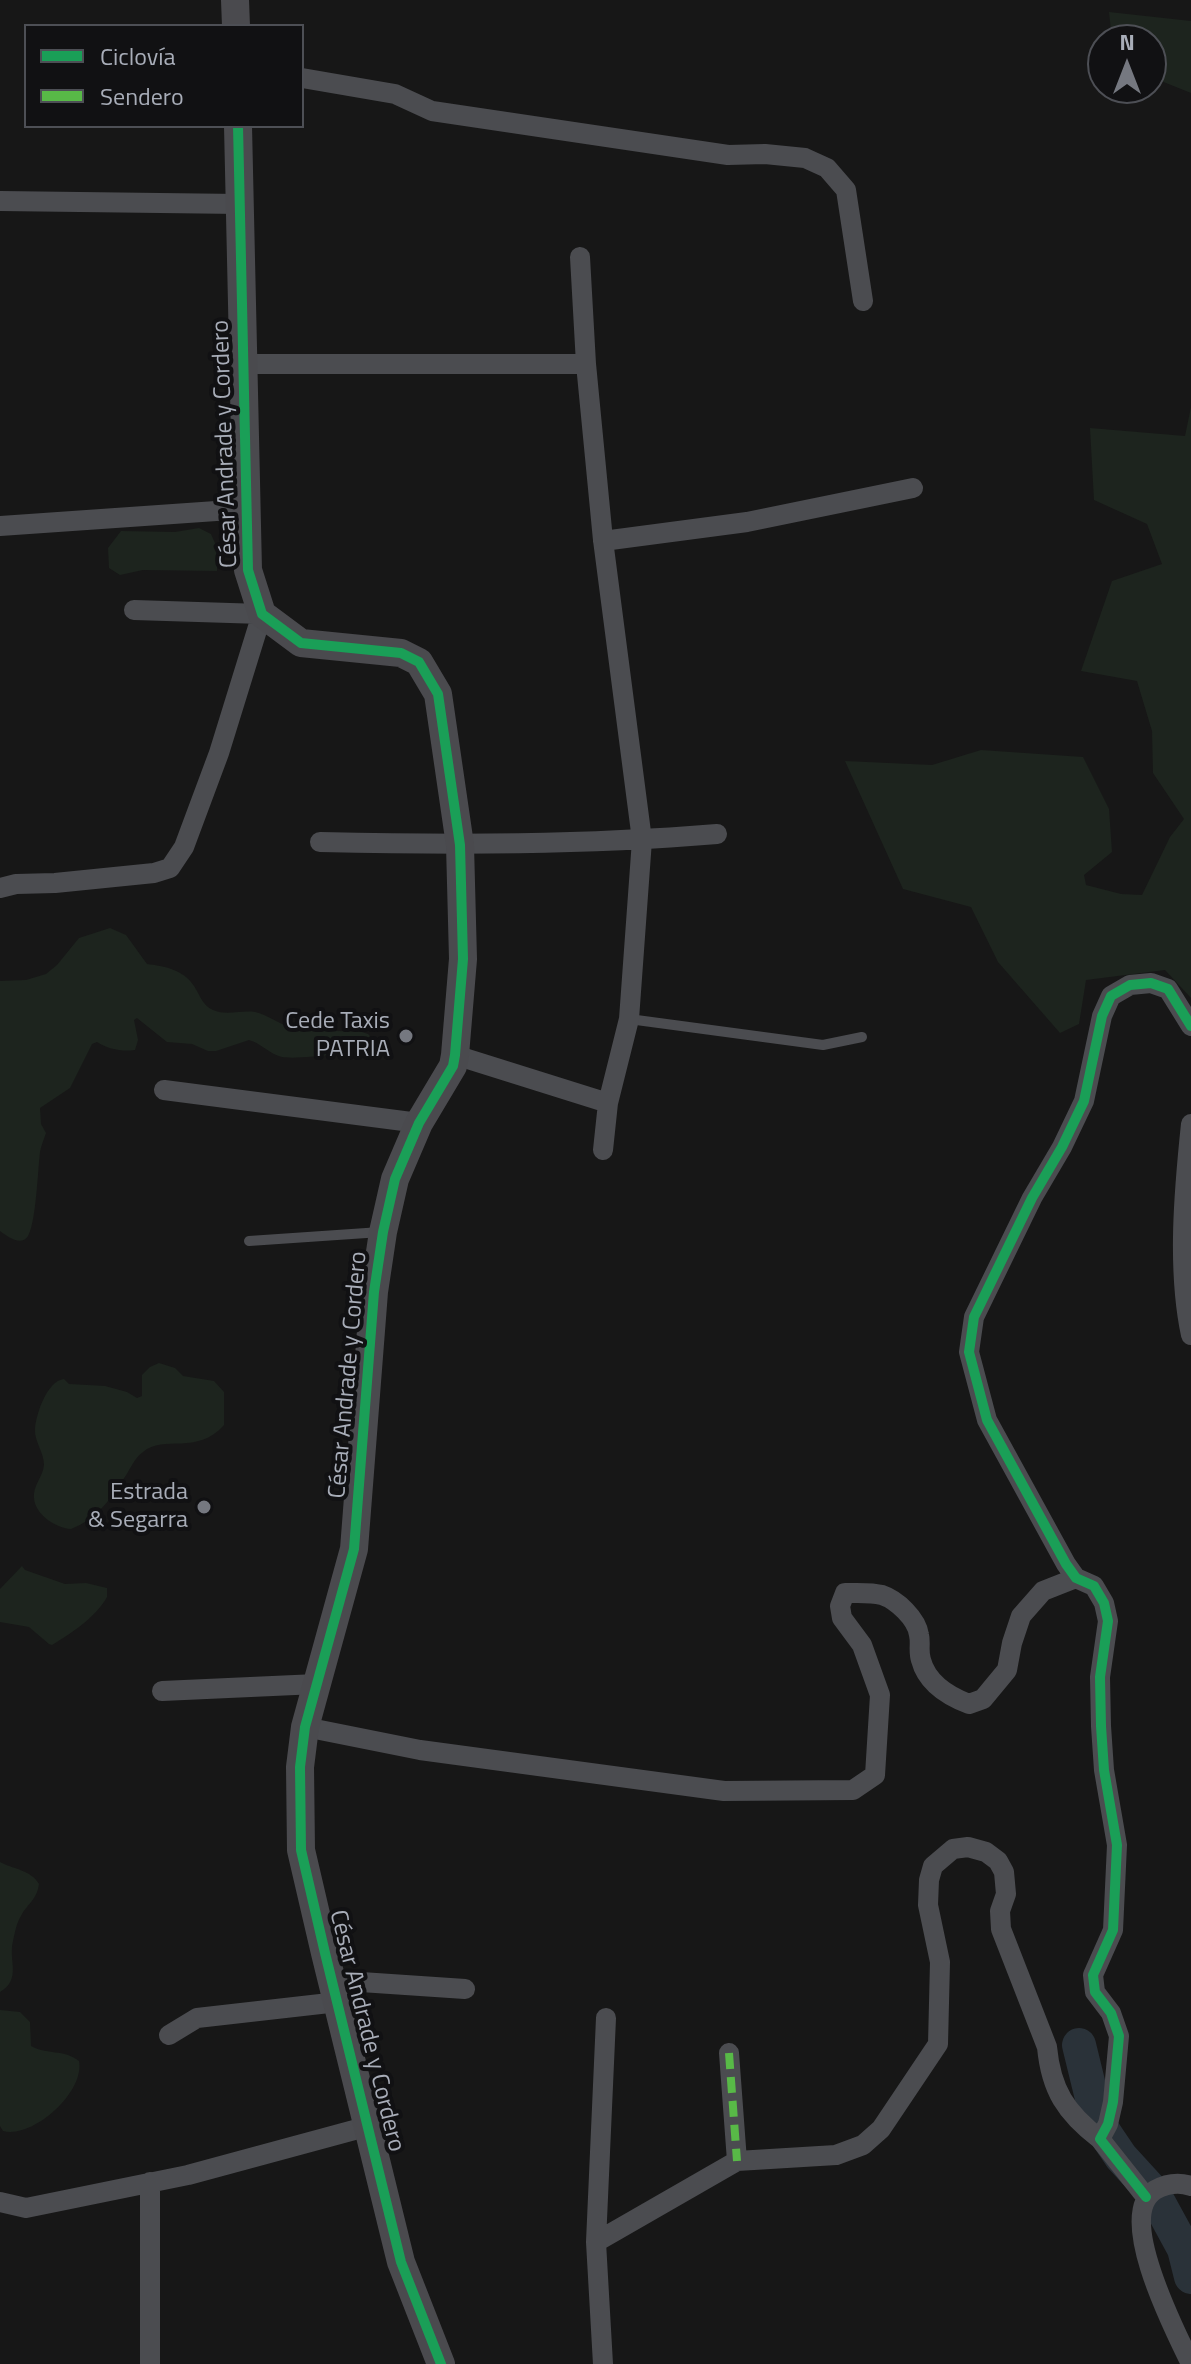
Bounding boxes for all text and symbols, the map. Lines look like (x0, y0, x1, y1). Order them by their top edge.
legend (24, 24, 304, 128)
north arrow (1087, 24, 1167, 104)
text: N (1119, 25, 1135, 59)
text: Ciclovía (100, 38, 176, 74)
text: Sendero (100, 78, 184, 114)
street label: César Andrade y Cordero (207, 320, 245, 568)
place label: Cede Taxis PATRIA (285, 1008, 390, 1064)
marker: Cede Taxis PATRIA (397, 1027, 415, 1045)
street label: César Andrade y Cordero (324, 1250, 374, 1500)
place label: Estrada & Segarra (88, 1479, 188, 1535)
marker: Estrada & Segarra (195, 1498, 213, 1516)
street label: César Andrade y Cordero (322, 1907, 410, 2155)

